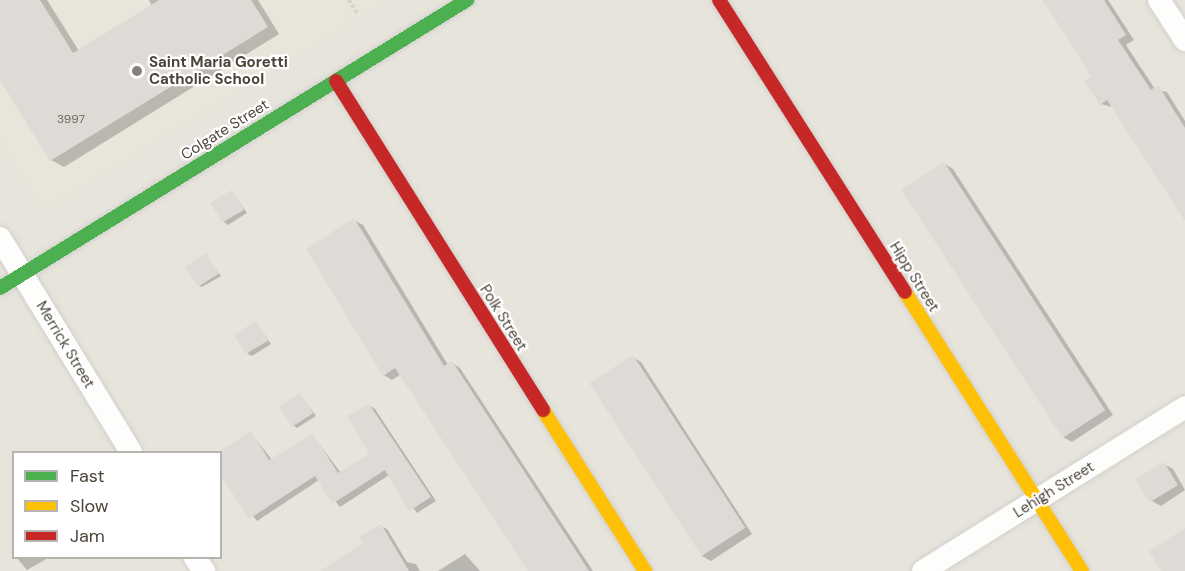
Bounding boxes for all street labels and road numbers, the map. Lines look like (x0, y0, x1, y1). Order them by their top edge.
street label: Colgate Street (178, 96, 272, 164)
street label: Hipp Street (885, 239, 943, 315)
street label: Polk Street (476, 282, 530, 354)
street label: Merrick Street (32, 298, 98, 392)
street label: Lehigh Street (1010, 458, 1098, 522)

